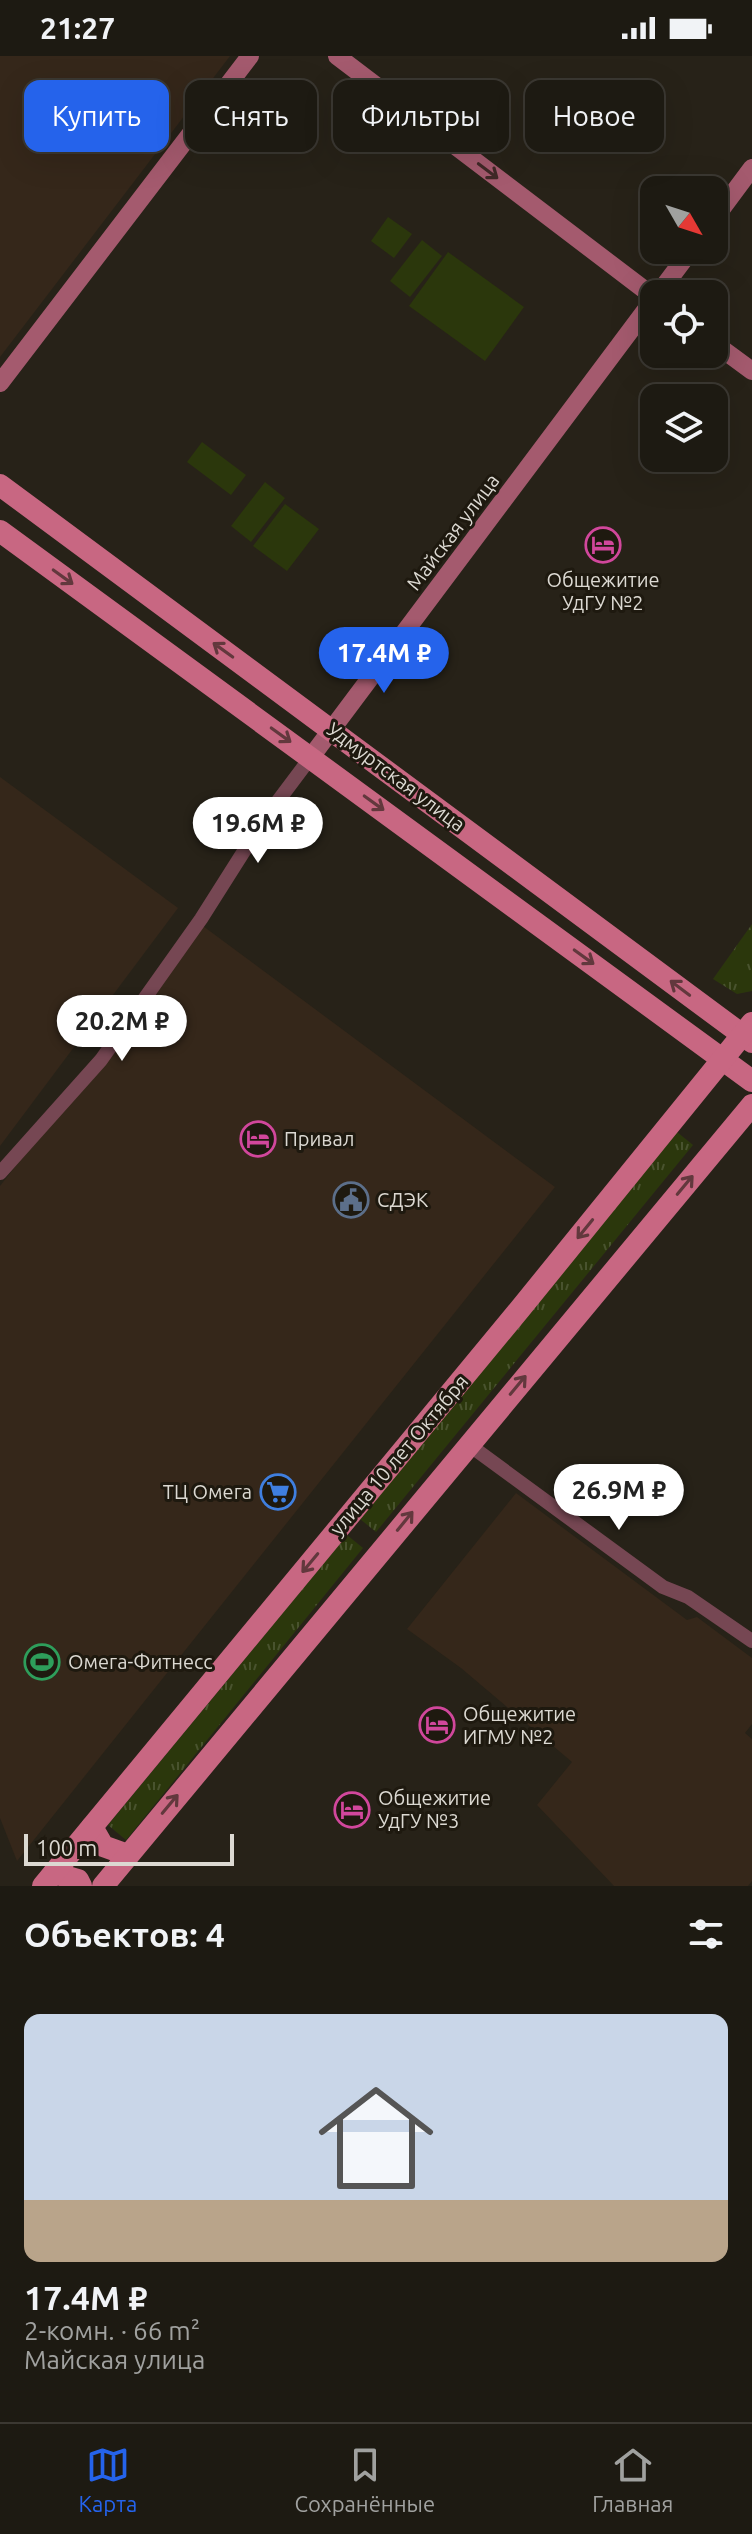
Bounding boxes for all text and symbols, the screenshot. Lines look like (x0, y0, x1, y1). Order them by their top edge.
text: 21:27 (40, 11, 115, 45)
chip: Купить (24, 80, 169, 152)
chip: Снять (185, 80, 317, 152)
chip: Фильтры (333, 80, 509, 152)
chip: Новое (525, 80, 664, 152)
one-way arrow (477, 163, 499, 180)
north arrow (640, 176, 728, 264)
map controls (640, 176, 728, 472)
button: locate (640, 280, 728, 368)
button: layers (640, 384, 728, 472)
street label: Майская улица (401, 469, 504, 594)
hotel icon: Общежитие УдГУ №2 (584, 526, 622, 564)
place label: Общежитие УдГУ №2 (546, 568, 660, 614)
one-way arrow (52, 569, 74, 585)
pin: 17.4M ₽ (310, 627, 458, 695)
text: 17.4M ₽ (337, 638, 431, 667)
one-way arrow (213, 641, 235, 658)
street label: Удмуртская улица (323, 717, 470, 836)
one-way arrow (269, 726, 291, 743)
one-way arrow (363, 794, 384, 811)
pin: 19.6M ₽ (184, 797, 332, 865)
text: 19.6M ₽ (211, 808, 305, 837)
one-way arrow (572, 949, 594, 966)
one-way arrow (670, 980, 691, 997)
pin: 20.2M ₽ (48, 995, 196, 1063)
text: 20.2M ₽ (75, 1006, 169, 1035)
hotel icon: Привал (239, 1120, 277, 1158)
place label: Привал (284, 1127, 354, 1150)
one-way arrow (676, 1176, 694, 1196)
public building icon: СДЭК (332, 1181, 370, 1219)
place label: СДЭК (377, 1188, 428, 1211)
one-way arrow (577, 1218, 594, 1239)
street label: улица 10 лет Октября (325, 1370, 472, 1540)
one-way arrow (509, 1375, 527, 1395)
pin: 26.9M ₽ (545, 1464, 693, 1532)
supermarket icon: ТЦ Омега (259, 1473, 297, 1511)
text: 26.9M ₽ (572, 1475, 666, 1504)
place label: ТЦ Омега (163, 1480, 252, 1503)
one-way arrow (396, 1511, 414, 1532)
one-way arrow (301, 1553, 319, 1573)
sports icon: Омега-Фитнесс (23, 1643, 61, 1681)
place label: Омега-Фитнесс (68, 1650, 213, 1673)
place label: Общежитие ИГМУ №2 (463, 1702, 576, 1748)
hotel icon: Общежитие ИГМУ №2 (418, 1706, 456, 1744)
place label: Общежитие УдГУ №3 (378, 1786, 491, 1832)
hotel icon: Общежитие УдГУ №3 (333, 1791, 371, 1829)
one-way arrow (161, 1795, 179, 1815)
scale bar (24, 1830, 234, 1866)
text: 100 m (36, 1835, 97, 1860)
icon: filters (684, 1912, 728, 1956)
text: Объектов: 4 (24, 1915, 225, 1953)
icon: home (304, 2066, 448, 2210)
text: 17.4M ₽ (24, 2278, 147, 2316)
text: 2-комн. · 66 m² (24, 2316, 200, 2345)
text: Майская улица (24, 2345, 205, 2374)
tab: Карта (79, 2443, 137, 2516)
tab: Сохранённые (294, 2443, 435, 2516)
tab: Главная (592, 2443, 673, 2516)

